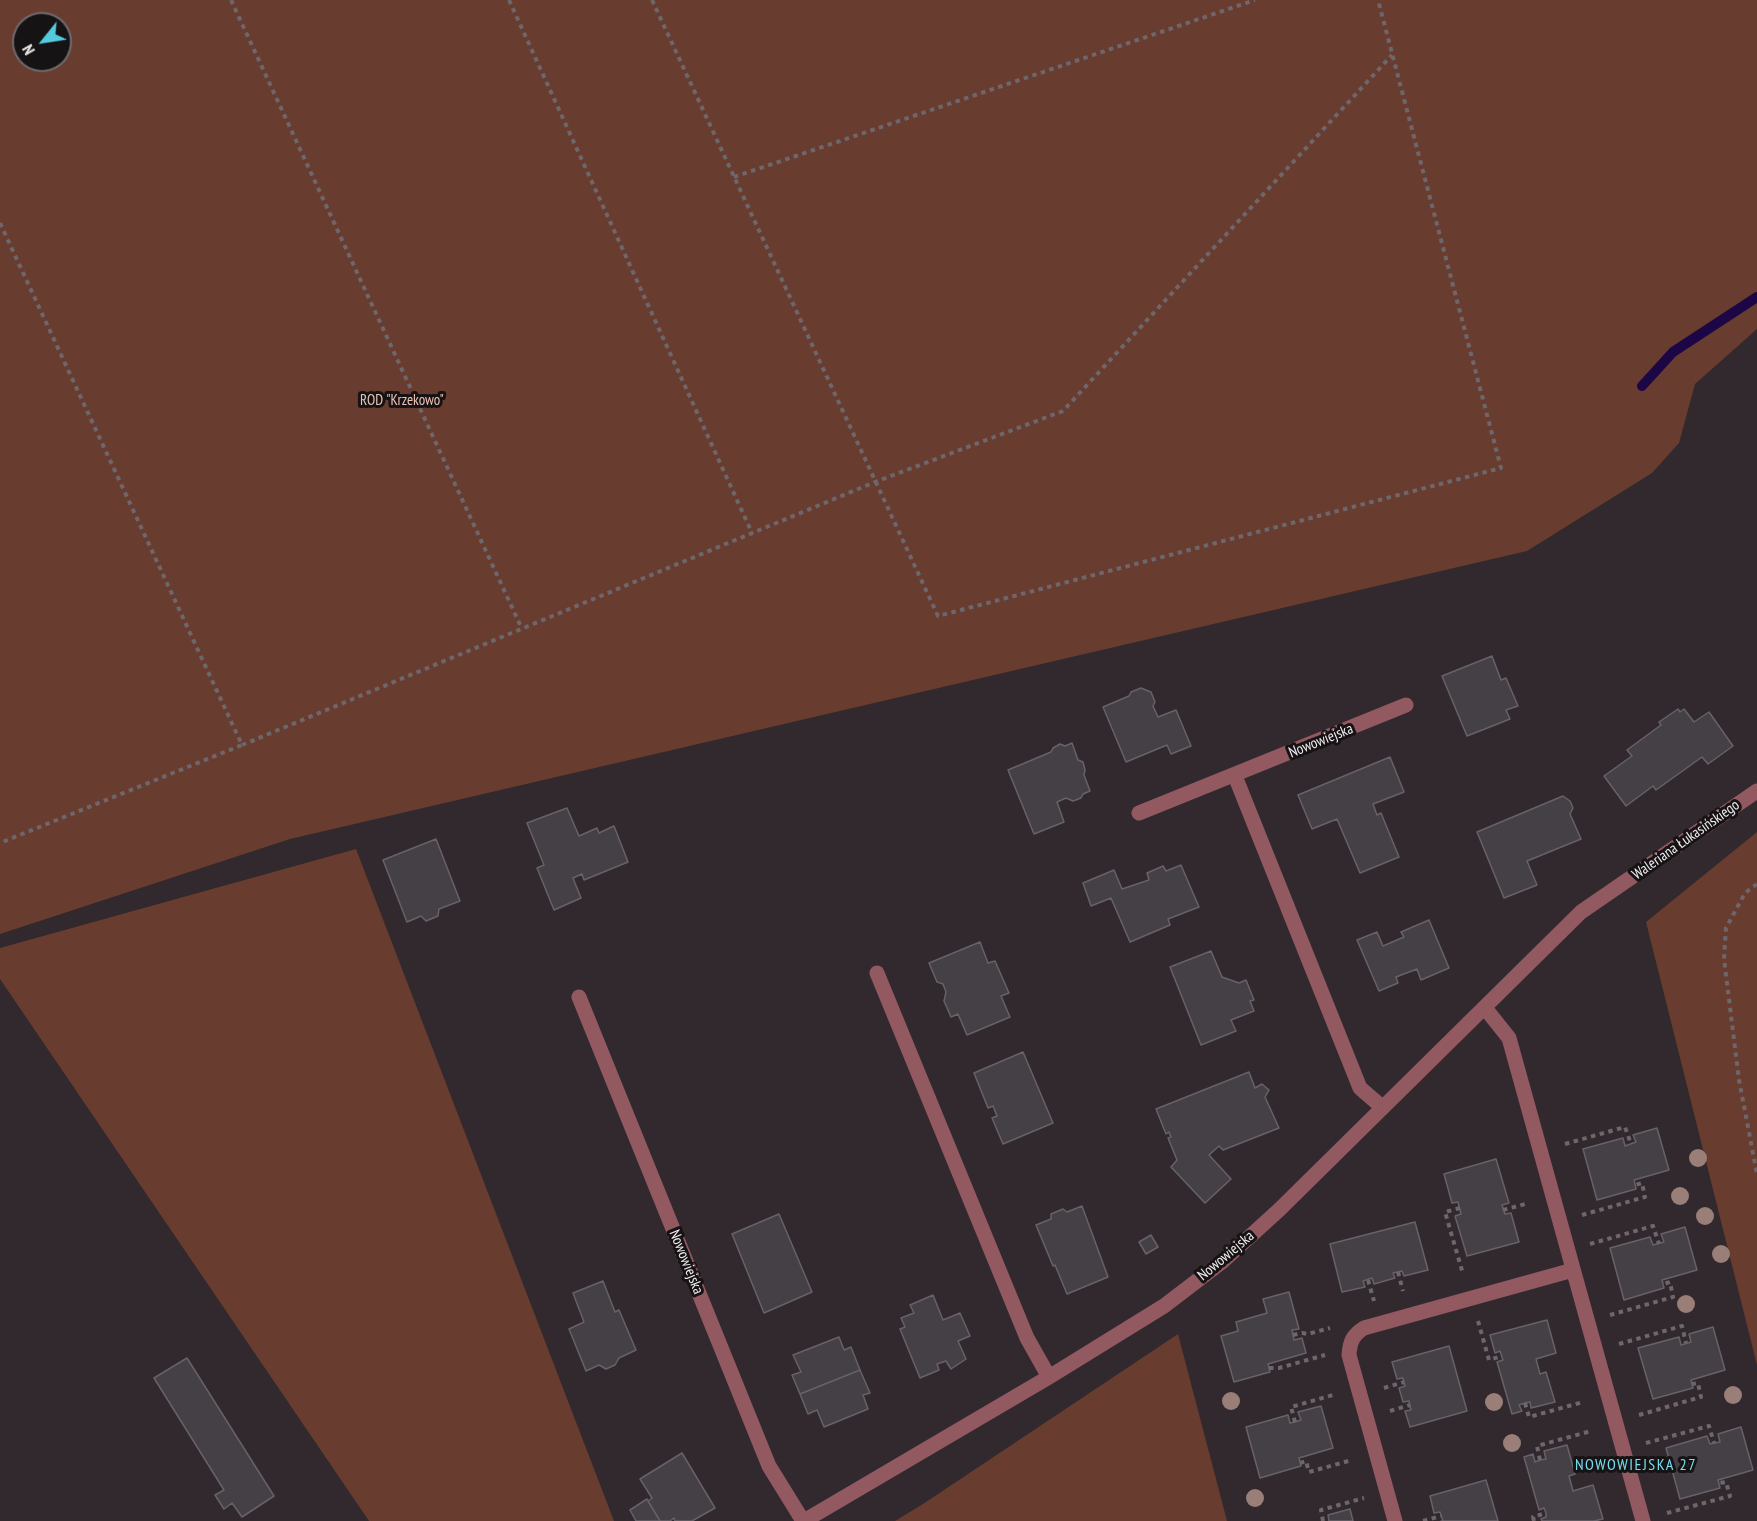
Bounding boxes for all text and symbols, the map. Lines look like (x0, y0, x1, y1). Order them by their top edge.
north arrow (12, 12, 72, 72)
text: N (17, 41, 39, 59)
park label: ROD "Krzekowo" (360, 392, 444, 410)
street label: Nowowiejska (1286, 720, 1356, 762)
street label: Waleriana Łukasińskiego (1629, 796, 1743, 884)
street label: Nowowiejska (665, 1227, 707, 1297)
street label: Nowowiejska (1194, 1227, 1258, 1285)
district label: NOWOWIEJSKA 27 (1575, 1455, 1697, 1475)

